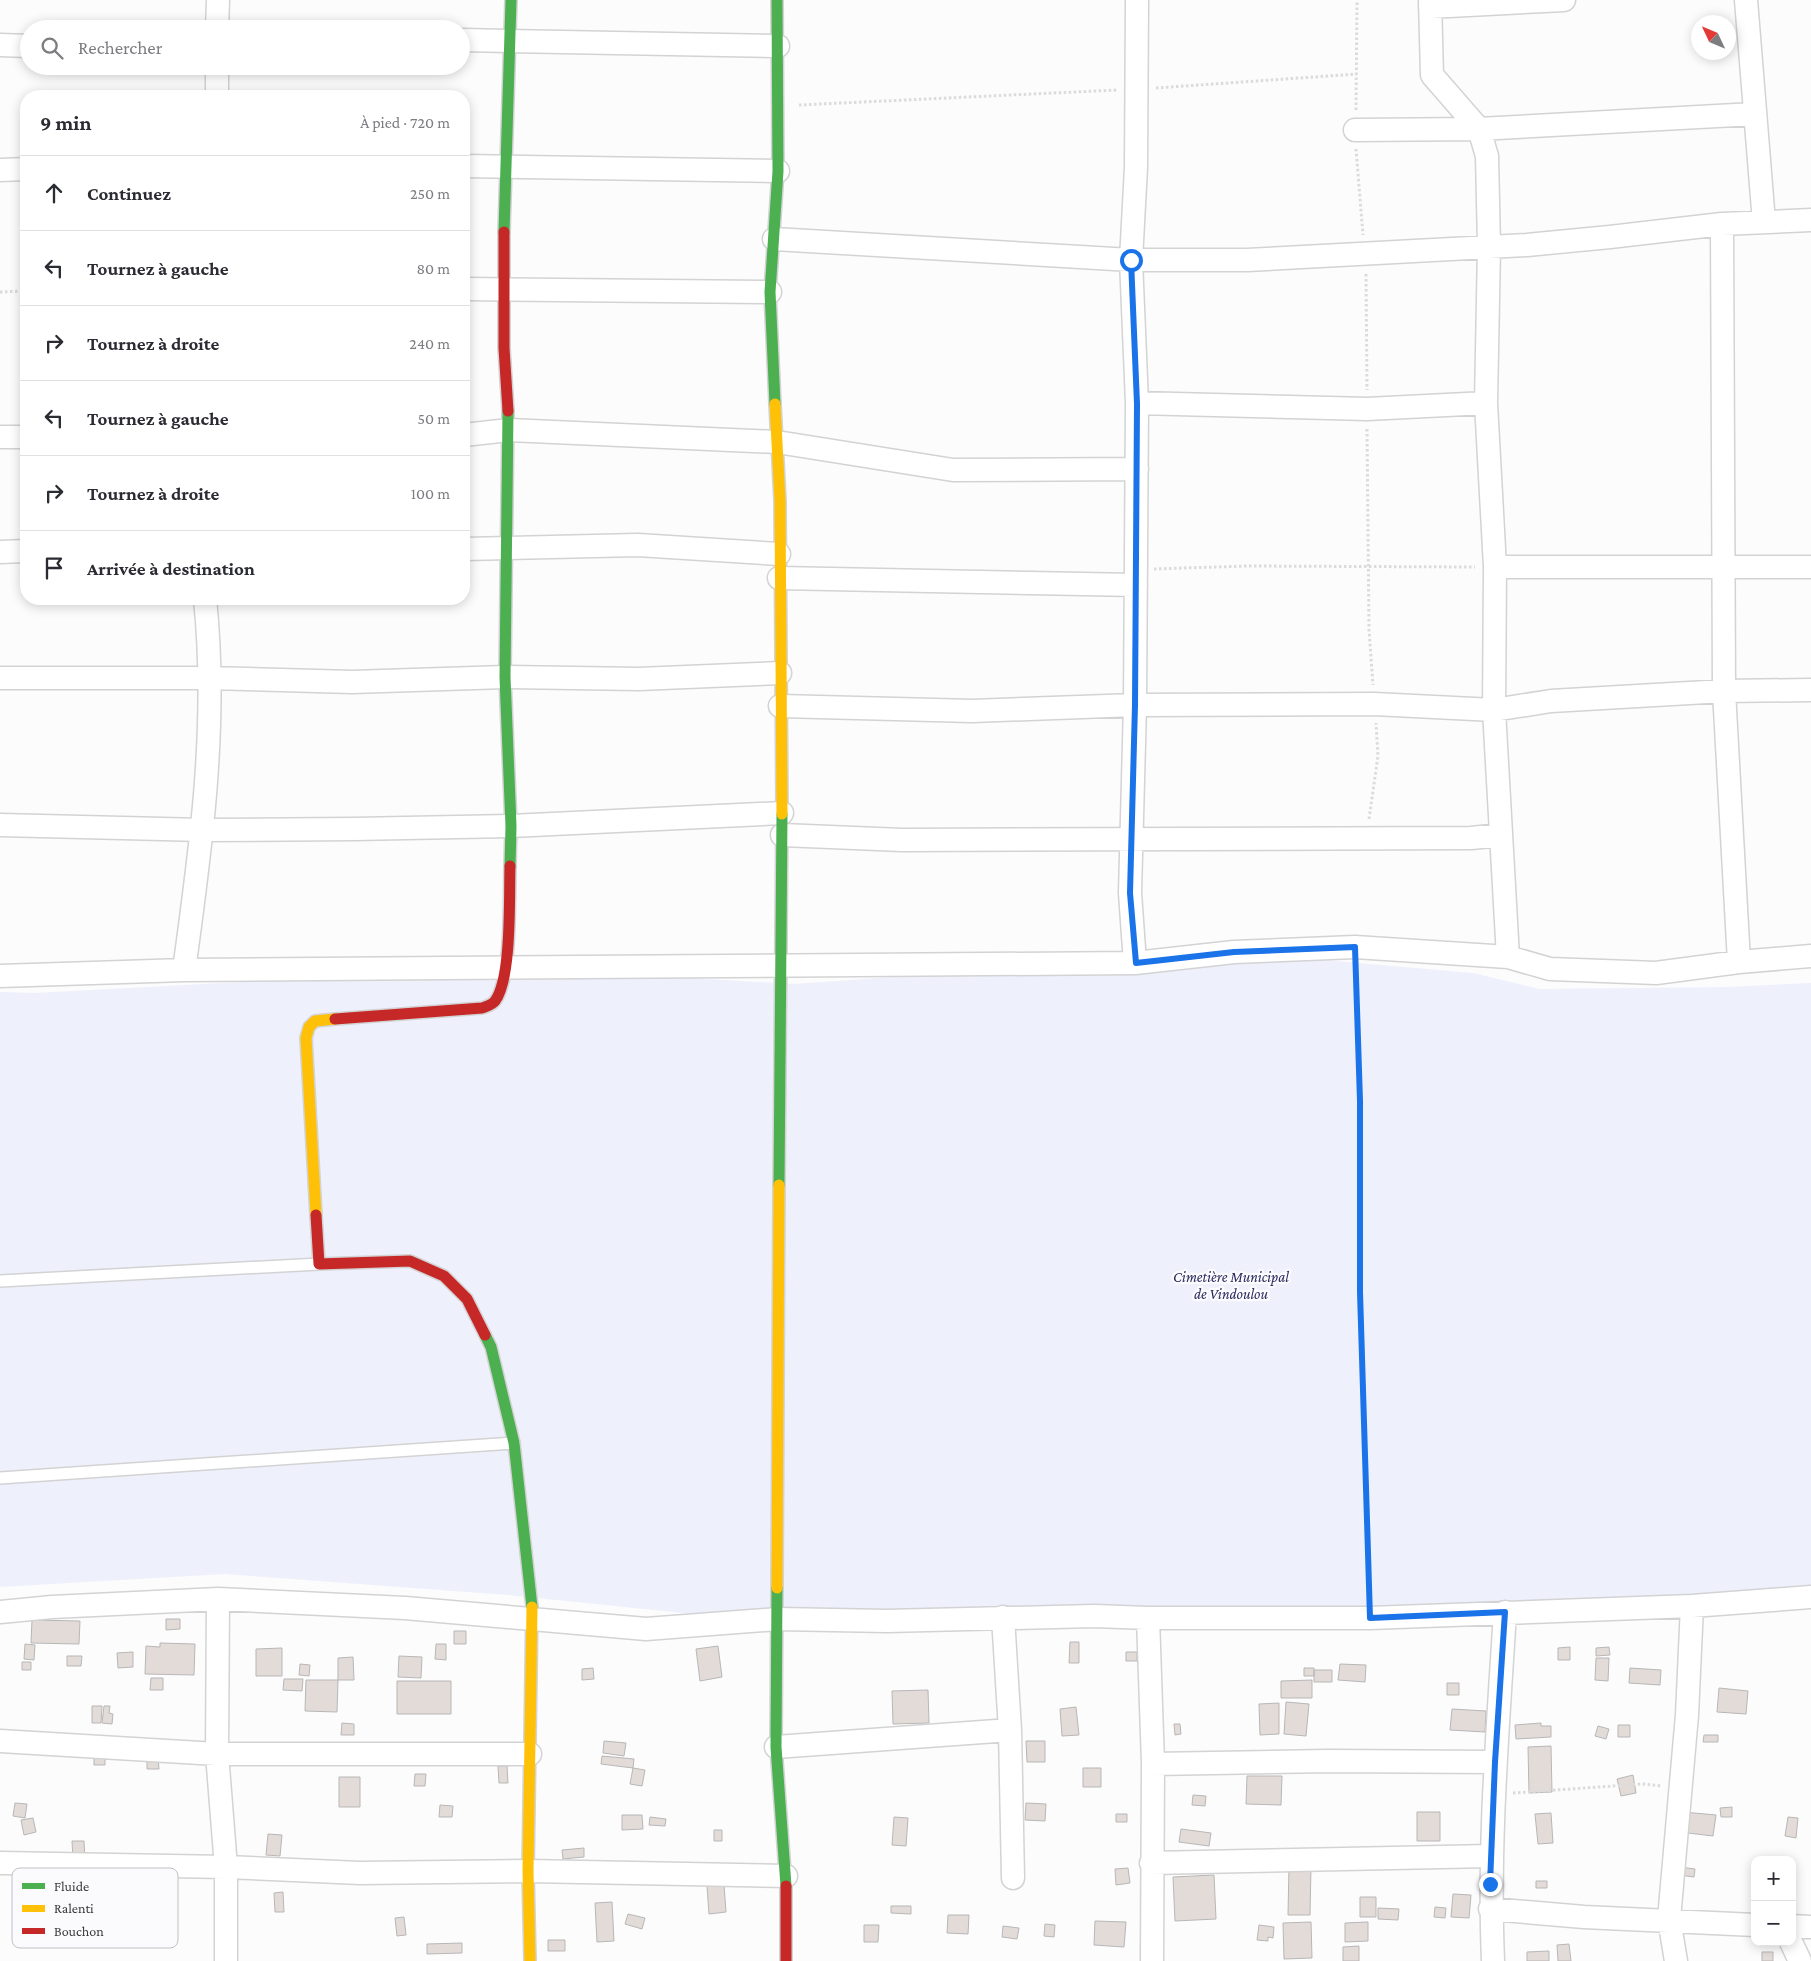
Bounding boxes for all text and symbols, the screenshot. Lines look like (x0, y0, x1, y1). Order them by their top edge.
north arrow (1691, 15, 1736, 60)
search box (20, 20, 470, 75)
icon: search (38, 34, 66, 62)
text: Rechercher (78, 37, 162, 58)
text: 9 min (40, 111, 91, 135)
text: À pied · 720 m (360, 114, 450, 131)
icon: ahead (40, 179, 68, 207)
text: Continuez (87, 183, 171, 204)
text: 250 m (410, 185, 450, 202)
route start (1120, 249, 1143, 272)
icon: left (40, 254, 68, 282)
text: Tournez à gauche (87, 258, 229, 279)
text: 80 m (416, 260, 450, 277)
icon: right (40, 329, 68, 357)
text: Tournez à droite (87, 333, 219, 354)
text: 240 m (409, 335, 450, 352)
icon: left (40, 404, 68, 432)
text: Tournez à gauche (87, 408, 229, 429)
text: 50 m (418, 410, 450, 427)
icon: right (40, 479, 68, 507)
text: Tournez à droite (87, 483, 219, 504)
text: 100 m (411, 485, 450, 502)
icon: arrive (40, 554, 68, 582)
text: Arrivée à destination (87, 558, 255, 579)
park label: Cimetière Municipal de Vindoulou (1173, 1269, 1289, 1302)
map controls (1751, 1856, 1796, 1946)
button: + (1751, 1856, 1796, 1901)
legend (12, 1868, 178, 1948)
route end (1479, 1873, 1502, 1896)
text: Fluide (54, 1878, 89, 1894)
text: Ralenti (54, 1900, 94, 1916)
button: − (1751, 1901, 1796, 1946)
text: Bouchon (54, 1923, 104, 1939)

